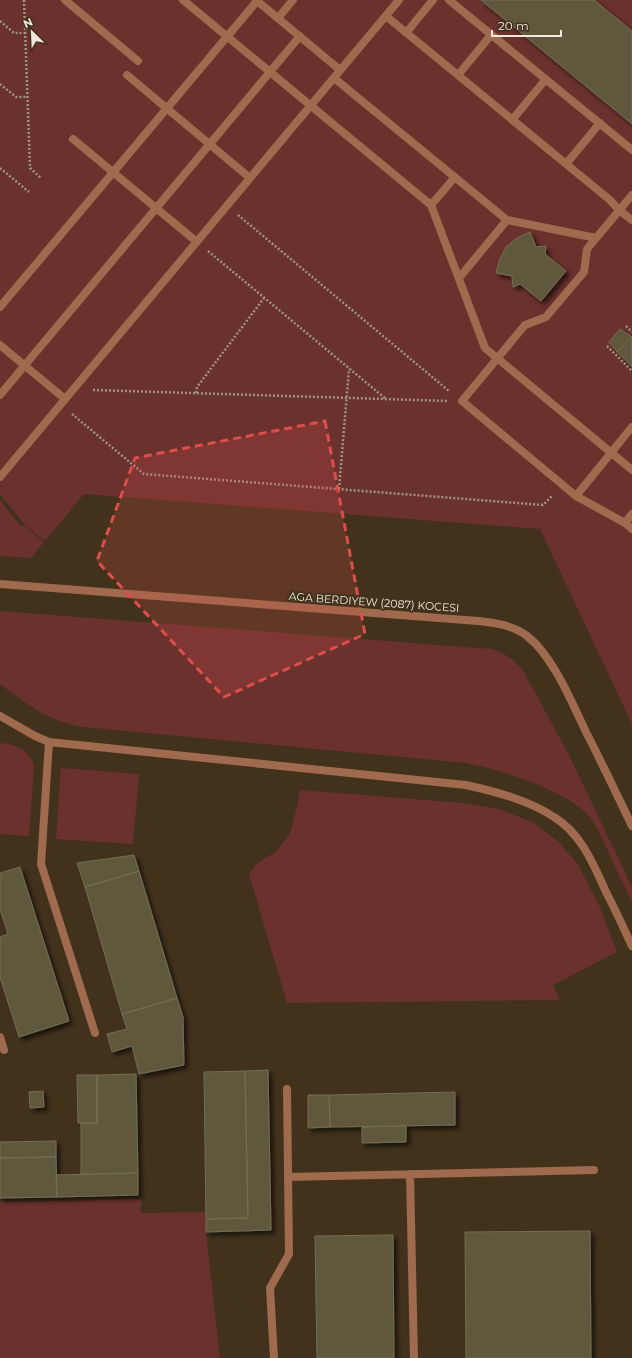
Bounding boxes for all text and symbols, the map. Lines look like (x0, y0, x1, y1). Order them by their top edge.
north arrow (12, 12, 52, 52)
scale bar (492, 12, 561, 38)
text: N (21, 15, 35, 31)
text: 20 m (498, 18, 529, 33)
street label: AGA BERDIYEW (2087) KOCESI (288, 589, 460, 615)

